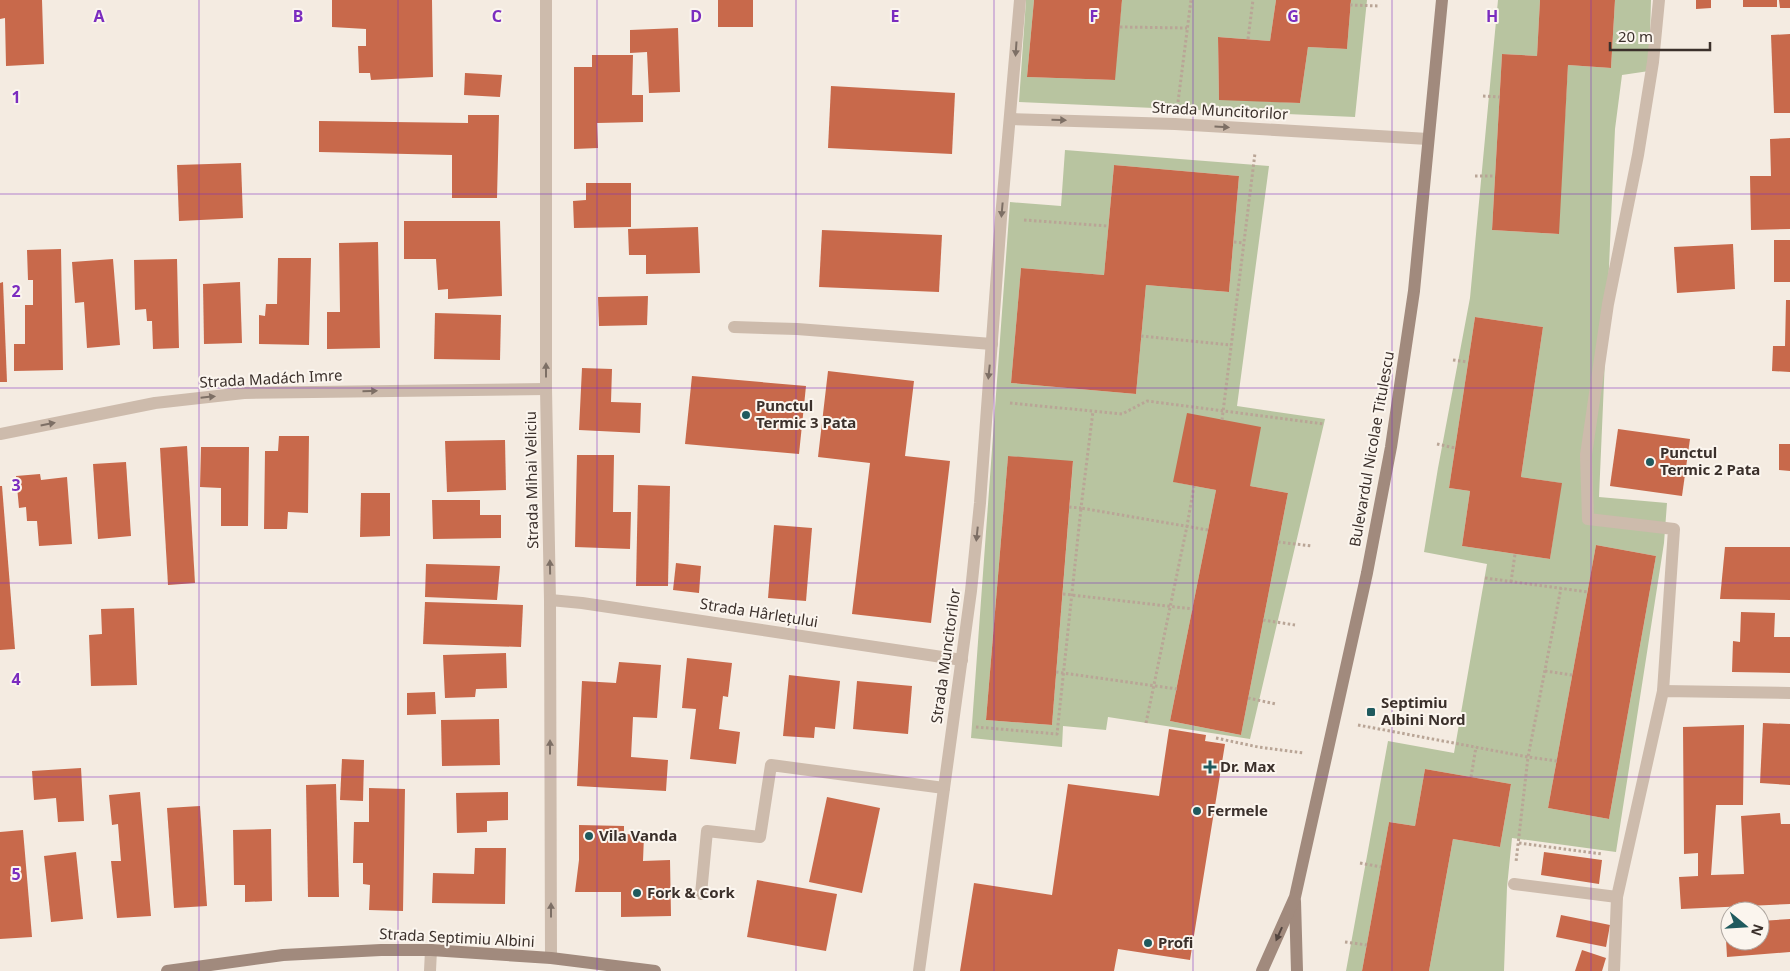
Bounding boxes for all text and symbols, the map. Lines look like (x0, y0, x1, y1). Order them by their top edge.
text: A (93, 5, 105, 27)
text: B (293, 5, 303, 27)
text: C (492, 5, 502, 27)
text: D (690, 5, 702, 27)
text: E (891, 5, 900, 27)
text: F (1090, 5, 1098, 27)
text: G (1287, 5, 1299, 27)
text: H (1486, 5, 1498, 27)
scale bar (1610, 20, 1710, 52)
text: 20 m (1618, 26, 1653, 46)
one-way arrow (1012, 41, 1020, 57)
text: 1 (11, 86, 21, 108)
street label: Strada Muncitorilor (1151, 96, 1289, 124)
one-way arrow (1052, 117, 1068, 125)
one-way arrow (1214, 124, 1230, 132)
one-way arrow (998, 203, 1006, 219)
text: 2 (11, 280, 21, 302)
street label: Bulevardul Nicolae Titulescu (1344, 349, 1398, 548)
one-way arrow (542, 361, 550, 377)
street label: Strada Madách Imre (199, 364, 343, 392)
one-way arrow (985, 365, 993, 381)
one-way arrow (362, 387, 378, 395)
one-way arrow (200, 393, 216, 401)
place label: Punctul Termic 3 Pata (756, 395, 856, 432)
marker: Punctul Termic 3 Pata (740, 409, 752, 421)
street label: Strada Mihai Veliciu (520, 411, 542, 549)
one-way arrow (40, 420, 56, 428)
place label: Punctul Termic 2 Pata (1660, 442, 1760, 479)
marker: Punctul Termic 2 Pata (1644, 456, 1656, 468)
text: 3 (11, 474, 21, 496)
one-way arrow (973, 527, 981, 543)
one-way arrow (546, 559, 554, 575)
street label: Strada Muncitorilor (926, 587, 964, 725)
street label: Strada Hârlețului (699, 593, 820, 631)
text: 4 (11, 668, 21, 690)
place label: Septimiu Albini Nord (1381, 692, 1465, 729)
marker: Septimiu Albini Nord (1365, 706, 1377, 718)
one-way arrow (546, 739, 554, 755)
place label: Dr. Max (1220, 756, 1276, 776)
marker: Dr. Max (1204, 761, 1216, 773)
place label: Fermele (1207, 800, 1268, 820)
marker: Fermele (1191, 805, 1203, 817)
place label: Vila Vanda (599, 825, 677, 845)
marker: Vila Vanda (583, 830, 595, 842)
text: 5 (11, 863, 21, 885)
place label: Fork & Cork (647, 882, 735, 902)
marker: Fork & Cork (631, 887, 643, 899)
one-way arrow (547, 901, 555, 917)
north arrow (1720, 901, 1770, 951)
text: N (1747, 922, 1769, 939)
street label: Strada Septimiu Albini (379, 923, 535, 951)
one-way arrow (1274, 927, 1282, 941)
place label: Profi (1158, 932, 1193, 952)
marker: Profi (1142, 937, 1154, 949)

